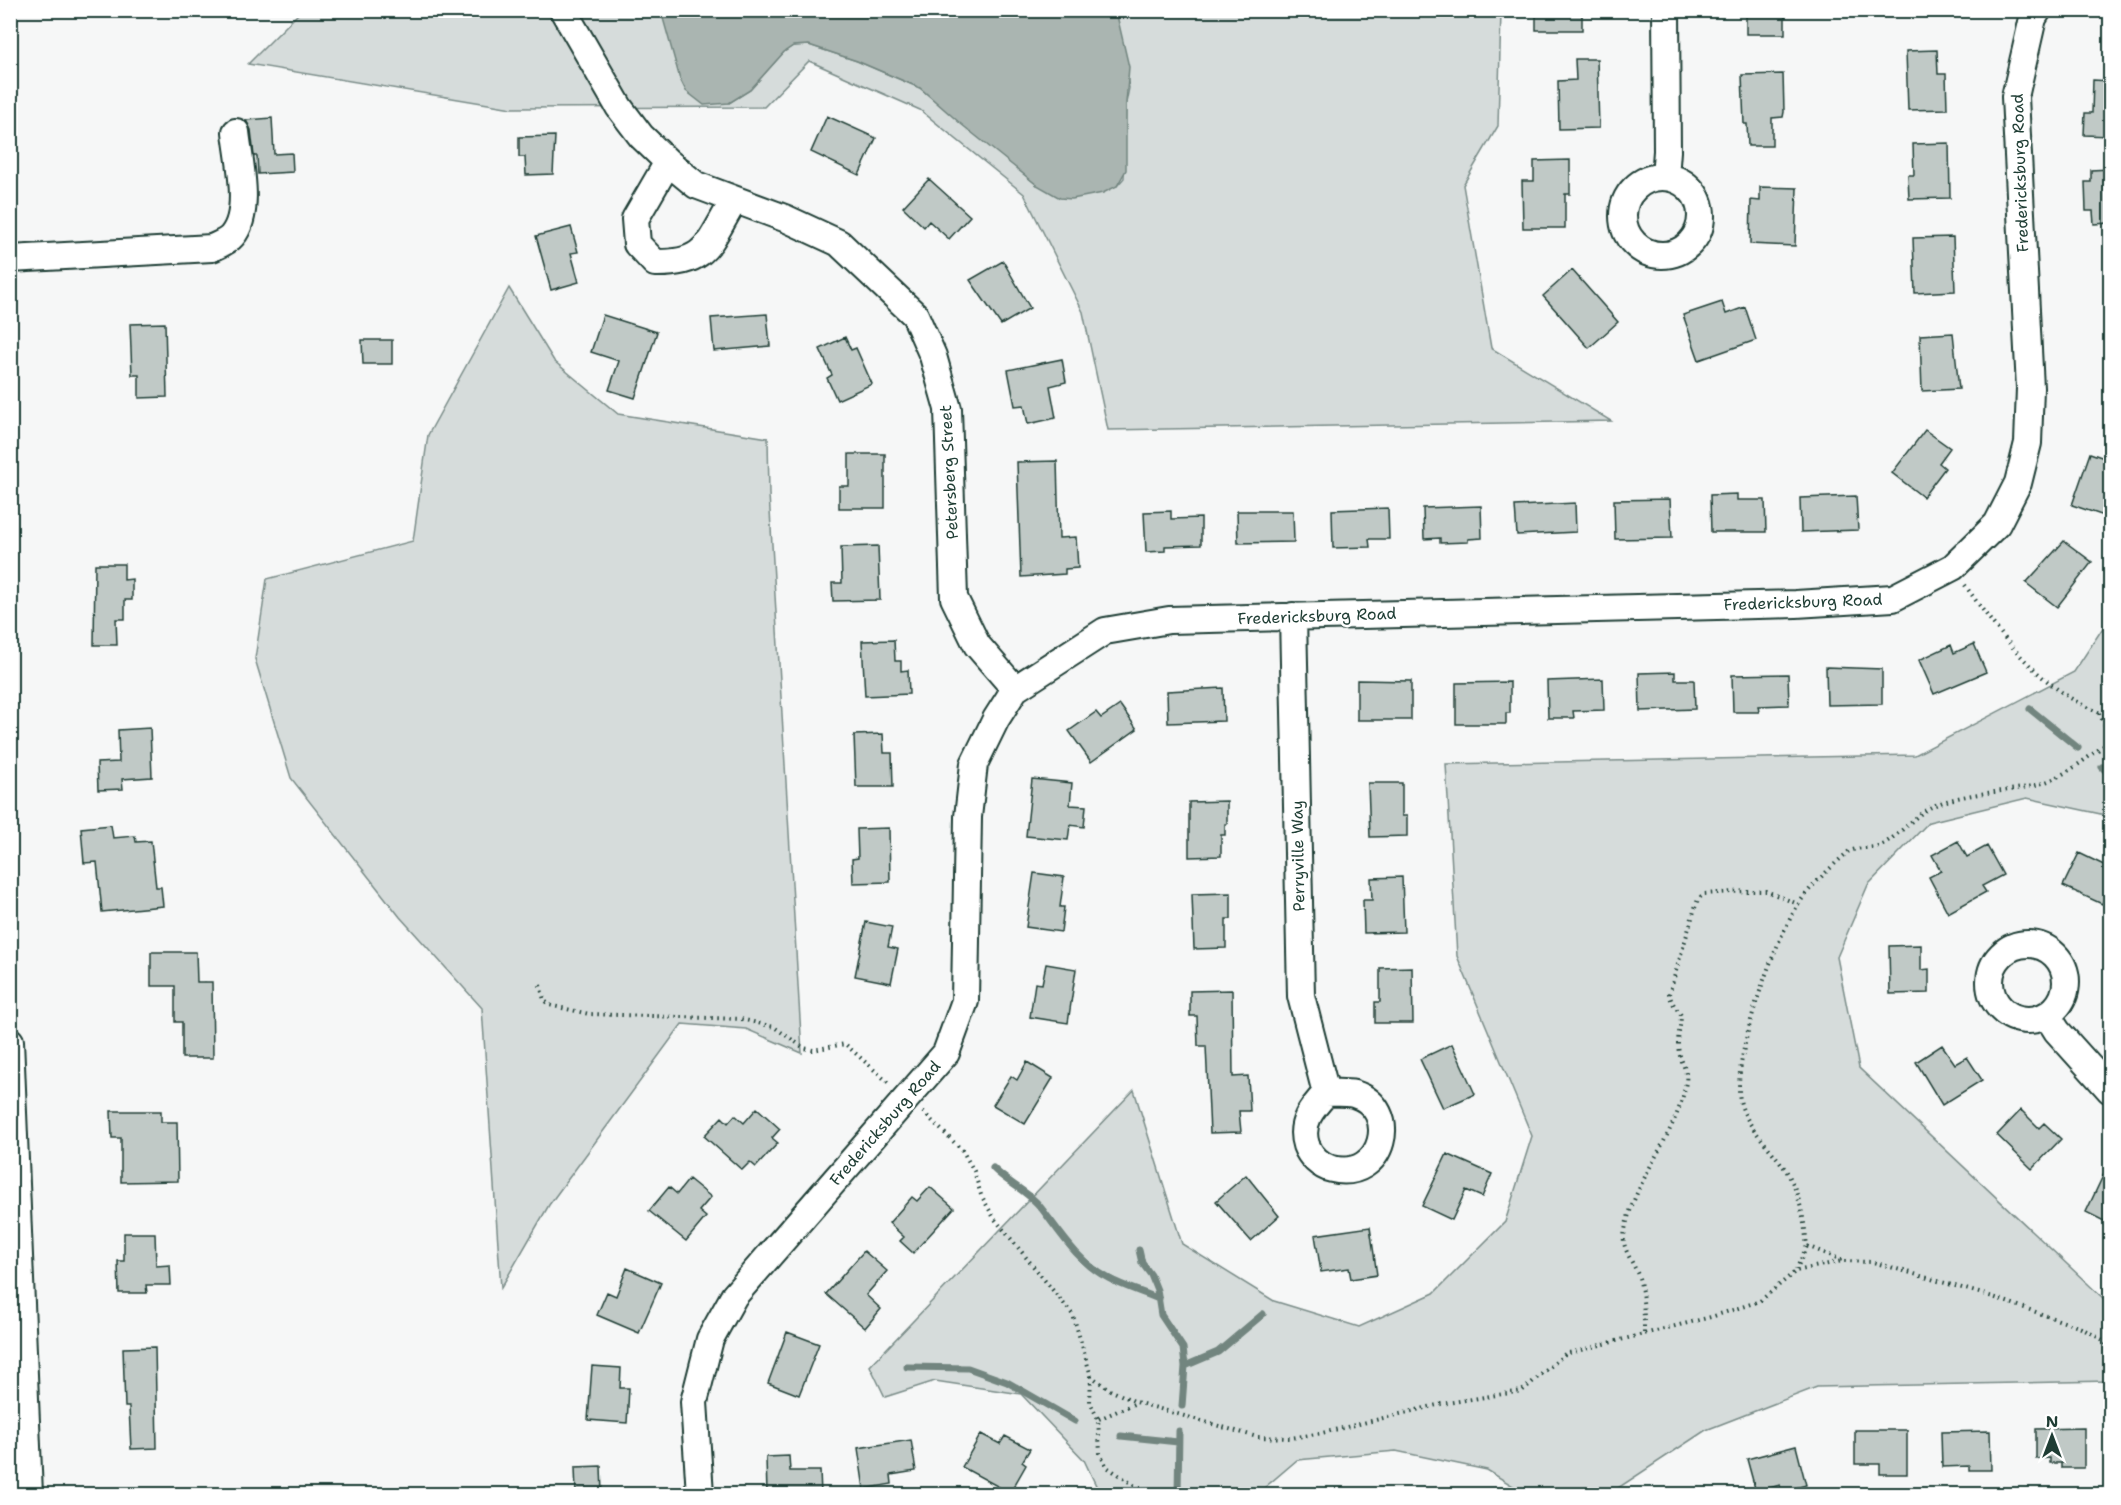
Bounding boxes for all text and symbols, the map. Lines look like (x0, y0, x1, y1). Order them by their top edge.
street label: Fredericksburg Road (2007, 93, 2033, 253)
street label: Petersberg Street (935, 404, 963, 540)
street label: Fredericksburg Road (1723, 589, 1883, 615)
street label: Fredericksburg Road (1237, 603, 1397, 629)
street label: Perryville Way (1287, 800, 1309, 912)
street label: Fredericksburg Road (825, 1056, 945, 1190)
north arrow (2022, 1406, 2082, 1466)
text: N (2046, 1411, 2058, 1432)

